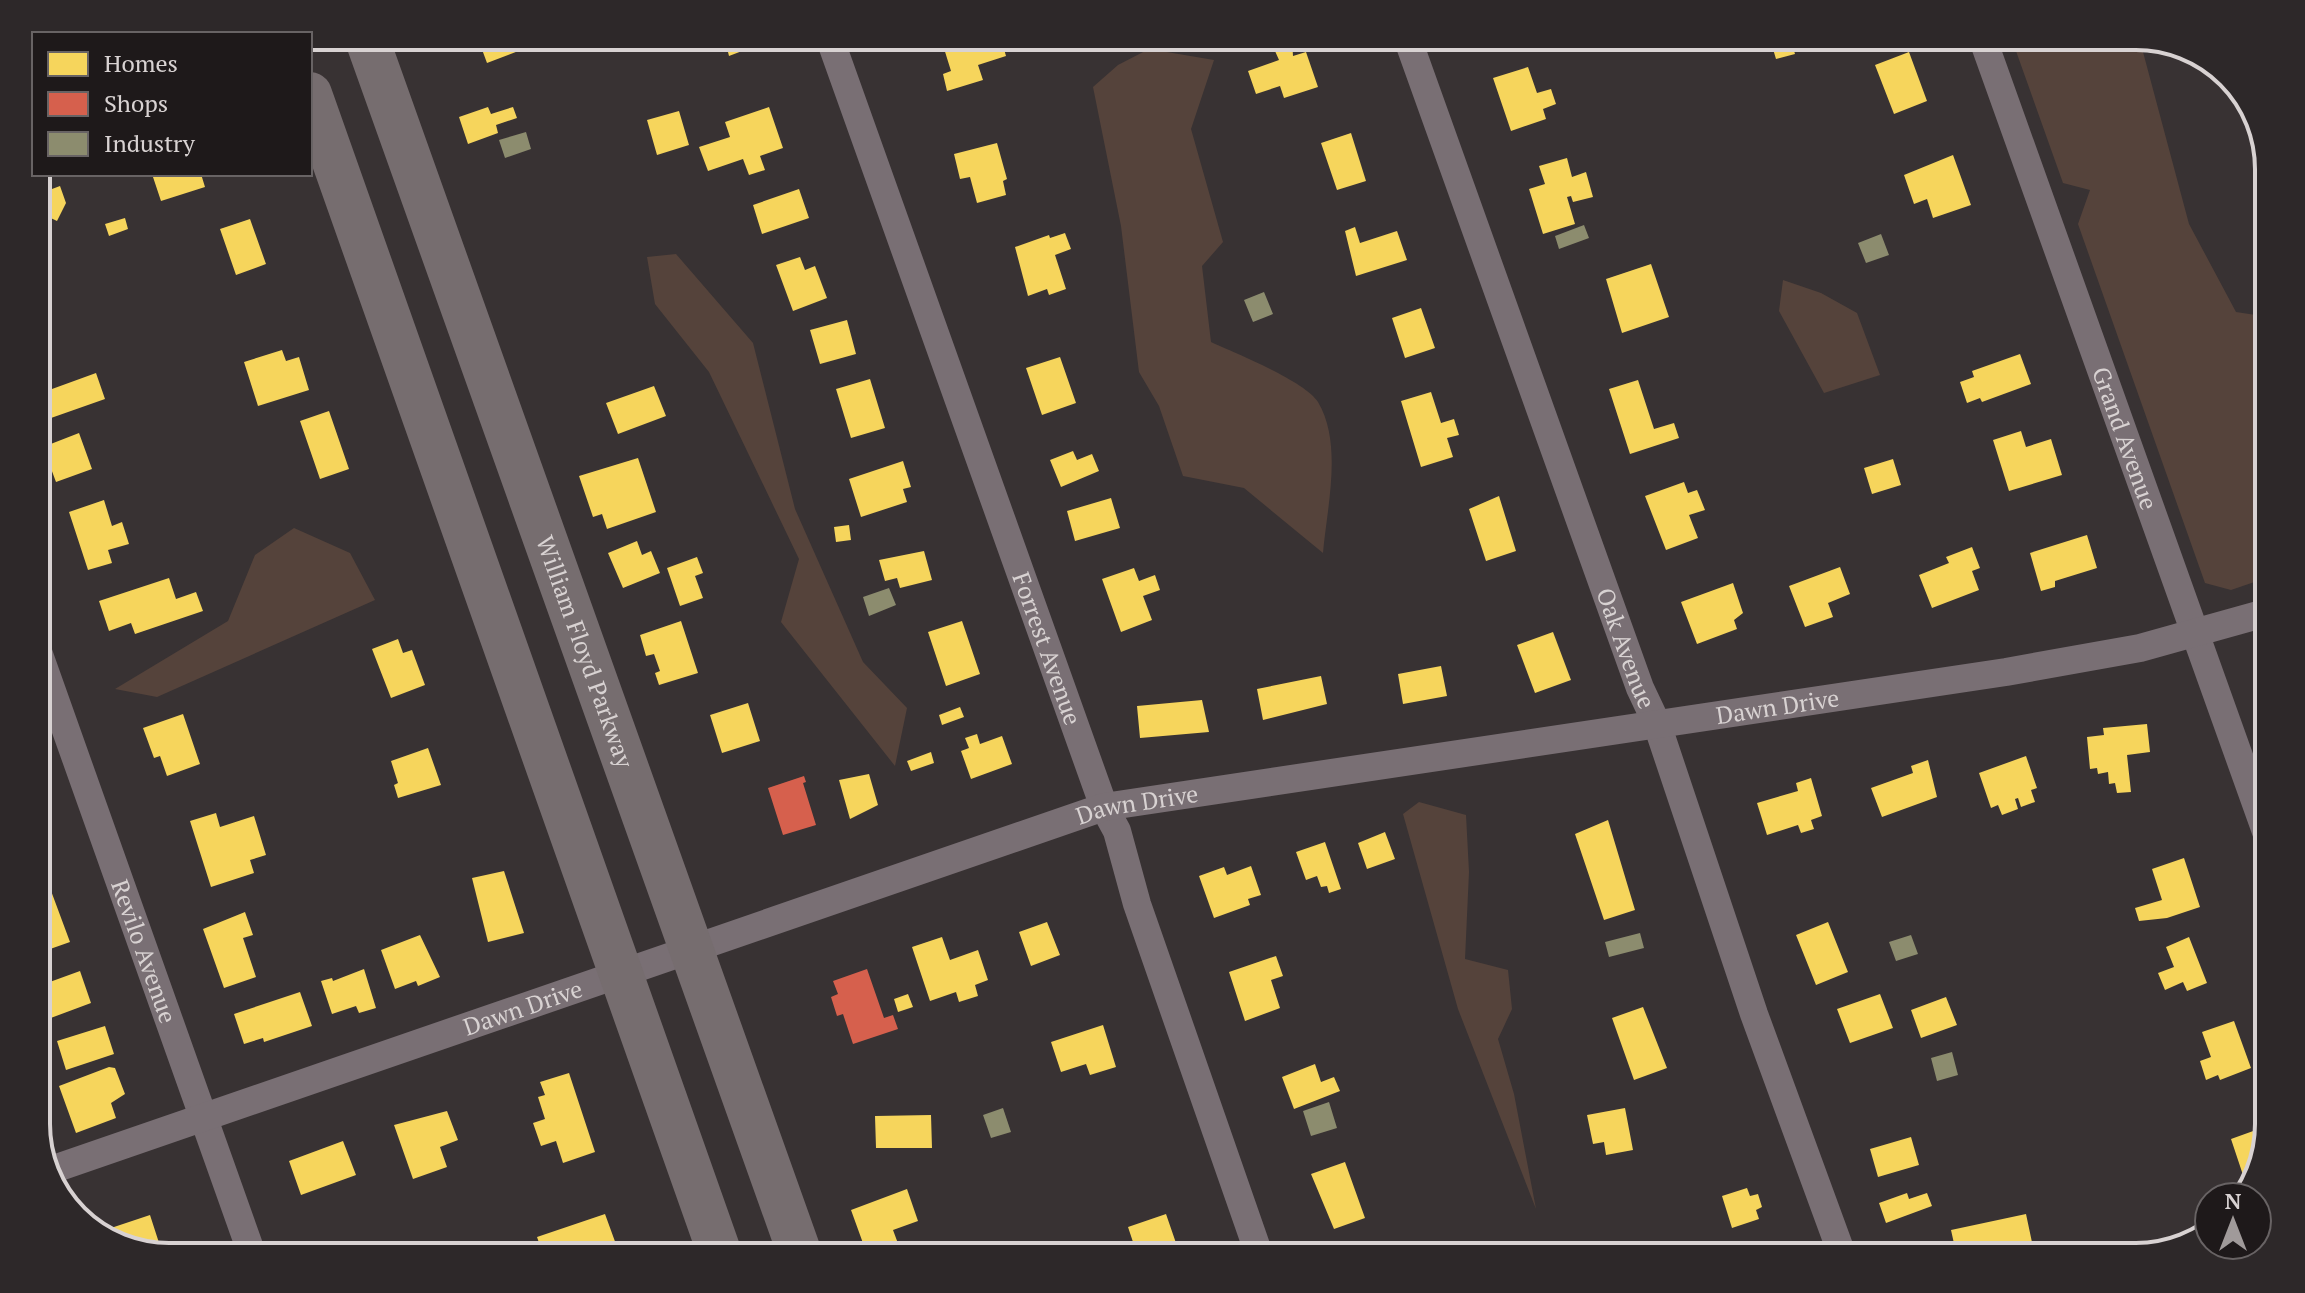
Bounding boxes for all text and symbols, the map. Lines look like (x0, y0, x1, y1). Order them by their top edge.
legend (32, 32, 312, 176)
text: Homes (104, 47, 178, 79)
text: Shops (104, 87, 168, 119)
text: Industry (104, 127, 196, 159)
street label: Grand Avenue (2085, 362, 2166, 514)
street label: William Floyd Parkway (529, 531, 642, 773)
street label: Forrest Avenue (1005, 568, 1089, 729)
street label: Oak Avenue (1589, 583, 1663, 714)
street label: Dawn Drive (1714, 681, 1841, 731)
street label: Dawn Drive (1071, 777, 1200, 832)
street label: Revilo Avenue (104, 875, 185, 1028)
street label: Dawn Drive (459, 972, 586, 1043)
north arrow (2193, 1181, 2273, 1261)
text: N (2225, 1186, 2242, 1215)

